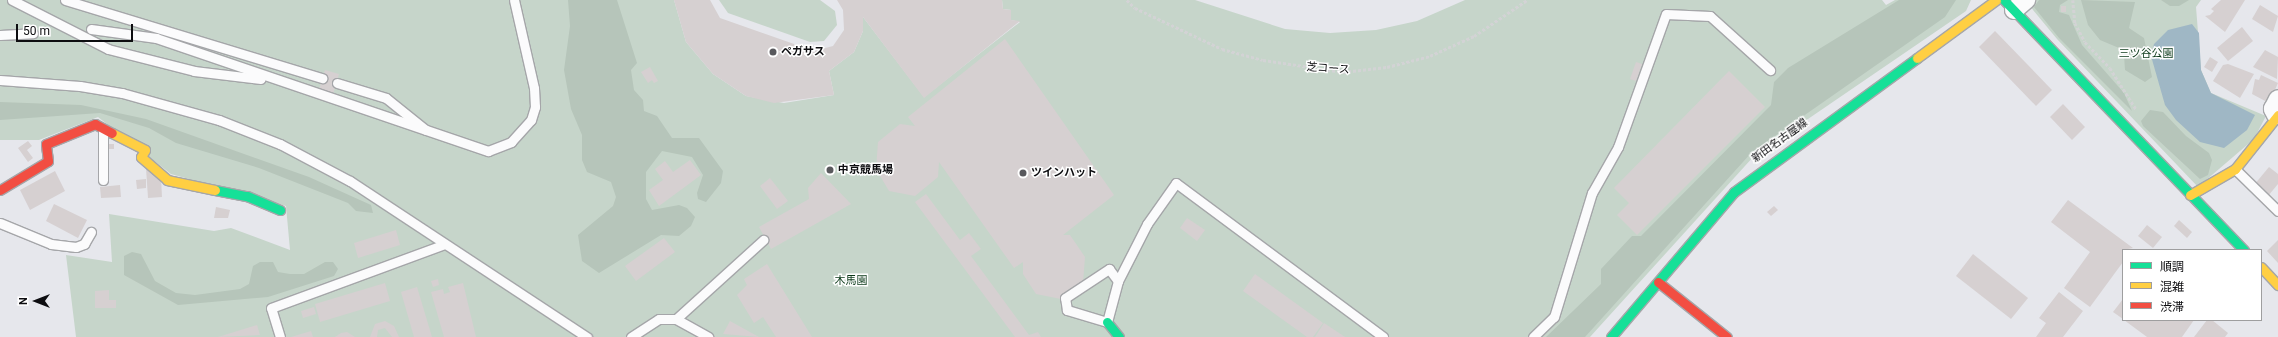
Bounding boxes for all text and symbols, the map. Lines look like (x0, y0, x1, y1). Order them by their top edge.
scale bar (18, 16, 135, 42)
text: 50 m (23, 24, 50, 38)
place label: ペガサス (781, 45, 825, 59)
marker: ペガサス (768, 47, 778, 57)
park label: 三ツ谷公園 (2119, 47, 2173, 61)
street label: 芝コース (1306, 61, 1350, 77)
street label: 新田名古屋線 (1749, 116, 1811, 166)
place label: 中京競馬場 (838, 163, 893, 177)
marker: 中京競馬場 (825, 165, 835, 175)
place label: ツインハット (1031, 166, 1097, 180)
marker: ツインハット (1018, 168, 1028, 178)
legend (2122, 249, 2262, 321)
text: 順調 (2160, 260, 2184, 274)
park label: 木馬園 (835, 274, 867, 288)
text: 混雑 (2160, 280, 2184, 294)
north arrow (16, 281, 56, 321)
text: N (17, 297, 30, 305)
text: 渋滞 (2160, 300, 2184, 314)

